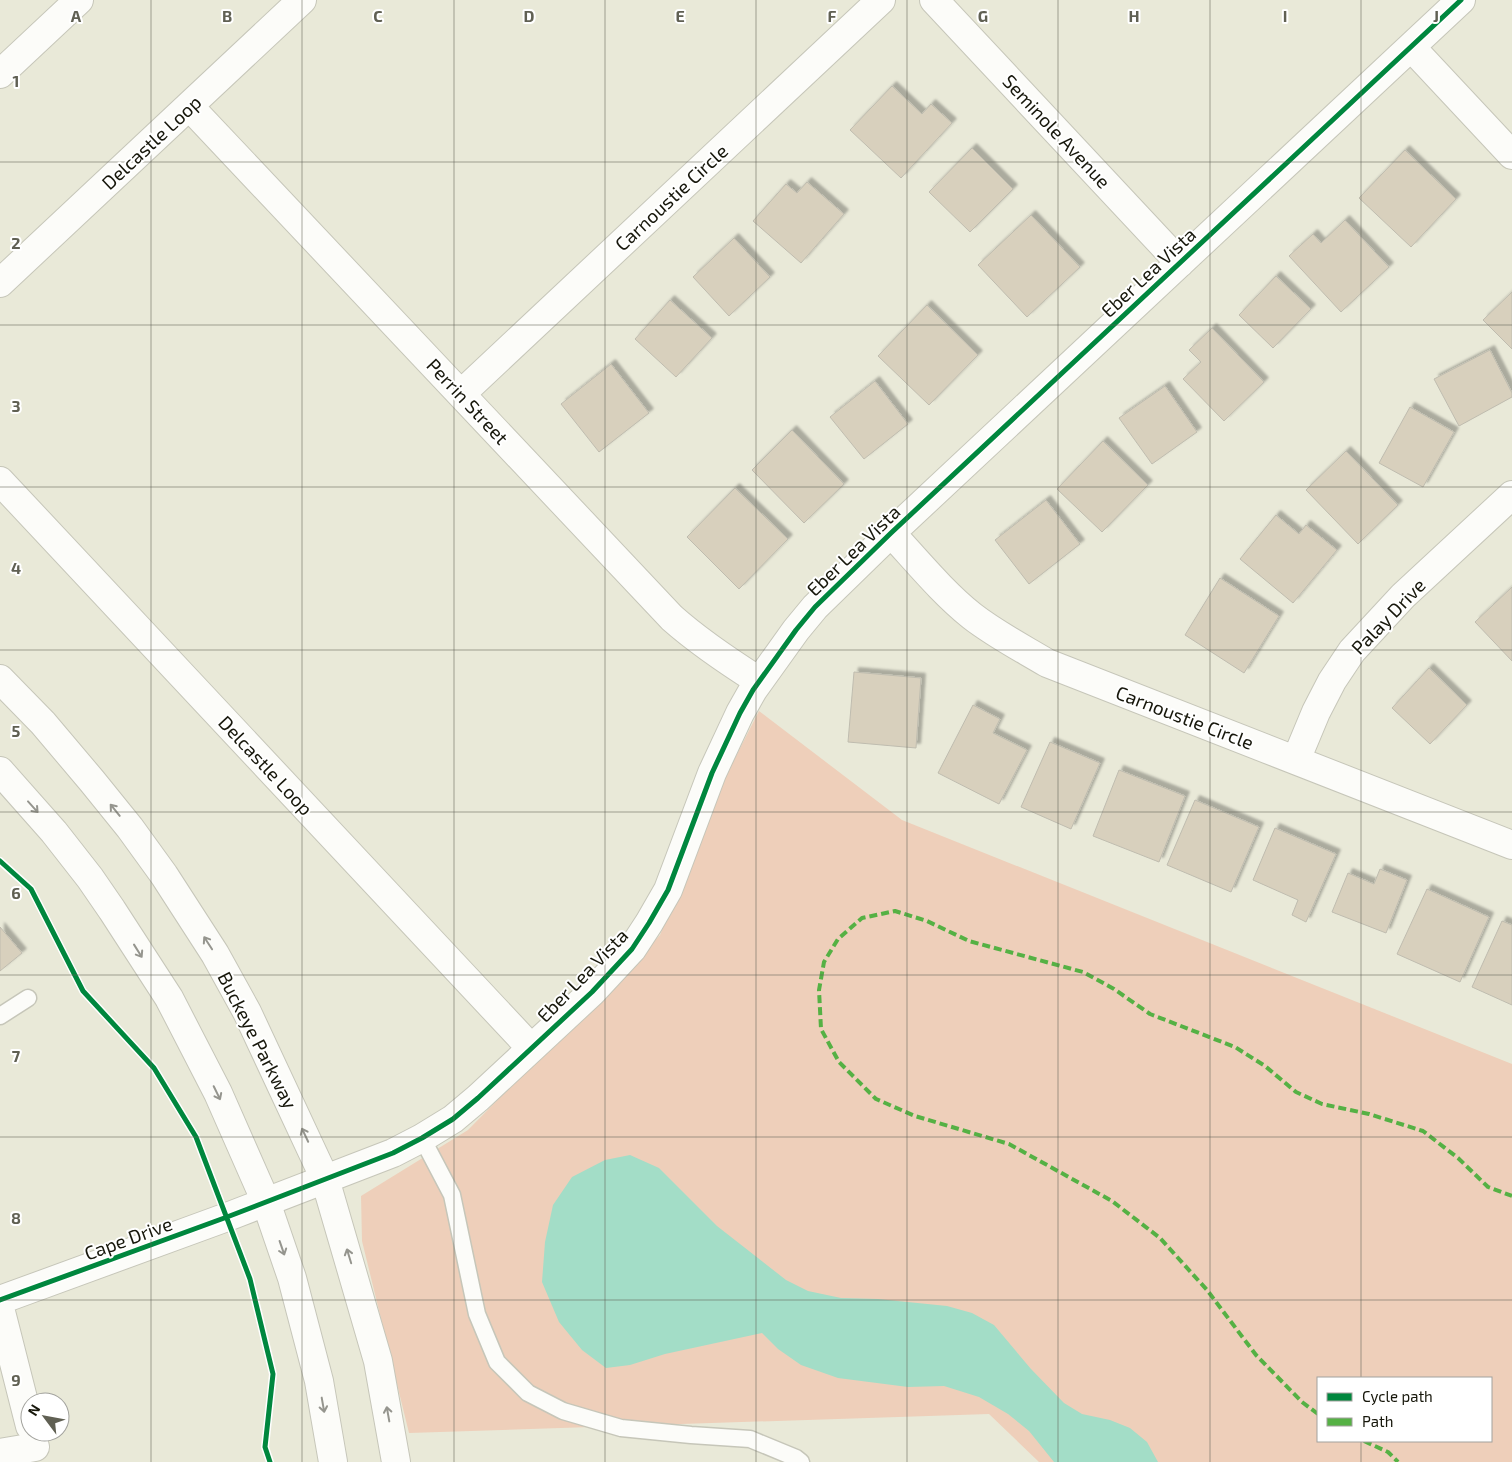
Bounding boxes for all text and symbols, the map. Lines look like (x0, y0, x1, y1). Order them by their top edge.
text: A (71, 6, 82, 25)
text: B (222, 6, 232, 25)
text: C (373, 6, 383, 25)
text: D (524, 6, 535, 25)
text: E (675, 6, 685, 25)
text: F (828, 6, 837, 25)
text: G (978, 6, 988, 25)
text: H (1128, 6, 1140, 25)
text: I (1283, 6, 1287, 25)
text: J (1433, 6, 1439, 25)
street label: Seminole Avenue (998, 69, 1116, 193)
text: 1 (13, 71, 19, 90)
street label: Delcastle Loop (97, 90, 205, 194)
street label: Carnoustie Circle (610, 139, 732, 255)
street label: Eber Lea Vista (1096, 222, 1200, 322)
text: 2 (11, 233, 21, 252)
street label: Perrin Street (422, 353, 514, 449)
text: 3 (11, 396, 21, 415)
street label: Eber Lea Vista (802, 500, 904, 600)
text: 4 (11, 558, 21, 577)
street label: Palay Drive (1346, 573, 1430, 659)
street label: Carnoustie Circle (1113, 680, 1257, 754)
street label: Delcastle Loop (214, 711, 318, 819)
text: 5 (12, 721, 21, 740)
one-way arrow (27, 801, 38, 814)
one-way arrow (110, 803, 121, 816)
text: 6 (11, 883, 21, 902)
street label: Eber Lea Vista (532, 924, 632, 1026)
one-way arrow (202, 937, 212, 951)
one-way arrow (133, 944, 144, 958)
street label: Buckeye Parkway (214, 968, 302, 1112)
text: 7 (12, 1046, 21, 1065)
one-way arrow (213, 1085, 222, 1100)
one-way arrow (300, 1128, 309, 1143)
text: 8 (11, 1208, 21, 1227)
street label: Cape Drive (81, 1211, 175, 1265)
one-way arrow (278, 1240, 287, 1256)
one-way arrow (343, 1249, 353, 1265)
text: 9 (11, 1370, 21, 1389)
legend (1317, 1377, 1492, 1442)
text: Cycle path (1362, 1387, 1433, 1405)
north arrow (20, 1392, 70, 1442)
one-way arrow (319, 1397, 329, 1413)
text: N (24, 1401, 43, 1419)
one-way arrow (383, 1406, 393, 1422)
text: Path (1362, 1412, 1393, 1430)

